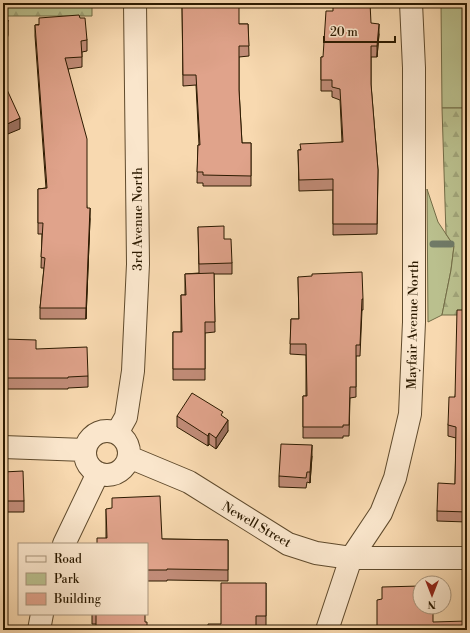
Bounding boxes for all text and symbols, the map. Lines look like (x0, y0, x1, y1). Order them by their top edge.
scale bar (324, 18, 395, 44)
text: 20 m (330, 25, 358, 40)
street label: 3rd Avenue North (130, 167, 146, 271)
street label: Mayfair Avenue North (404, 260, 422, 390)
street label: Newell Street (219, 499, 294, 551)
legend (18, 543, 148, 615)
text: Road (54, 552, 82, 567)
text: Park (54, 572, 80, 587)
north arrow (412, 575, 452, 615)
text: Building (53, 592, 102, 607)
text: N (427, 597, 436, 611)

